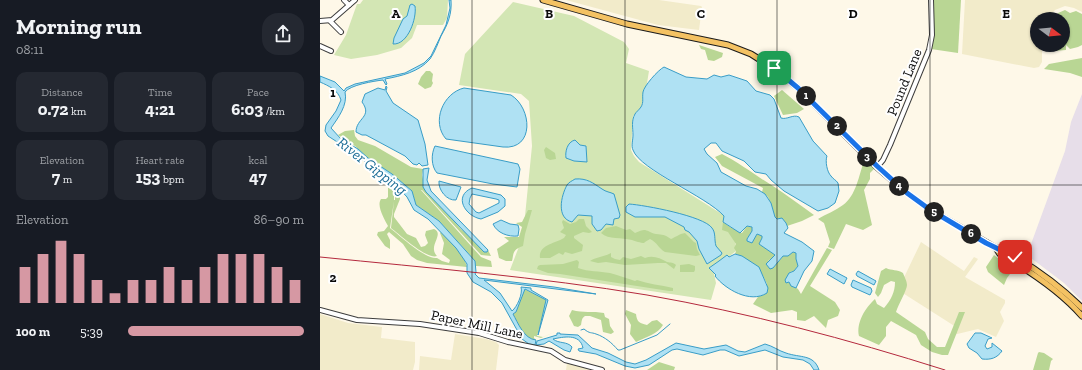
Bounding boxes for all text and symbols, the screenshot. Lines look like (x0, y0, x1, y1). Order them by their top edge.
text: A (392, 6, 401, 21)
text: B (545, 6, 553, 21)
text: C (697, 6, 705, 21)
text: D (848, 6, 858, 21)
text: E (1002, 6, 1010, 21)
north arrow (1030, 12, 1070, 52)
map controls (1030, 12, 1070, 52)
text: Morning run (16, 13, 142, 40)
button: share (262, 13, 304, 55)
text: 08:11 (16, 42, 43, 57)
street label: Pound Lane (883, 46, 926, 118)
pin (757, 51, 791, 85)
icon: arrive (763, 57, 785, 79)
text: 1 (330, 85, 336, 100)
text: Distance (41, 86, 83, 99)
text: Time (148, 86, 172, 99)
text: Pace (247, 86, 269, 99)
pin: 1 (796, 86, 816, 106)
text: 1 (804, 89, 808, 102)
text: 0.72 (38, 99, 69, 119)
text: 4:21 (145, 99, 175, 119)
text: 6:03 (231, 99, 263, 119)
text: km (69, 105, 86, 118)
text: /km (263, 105, 285, 118)
pin: 2 (827, 116, 847, 136)
text: 2 (834, 119, 840, 132)
water label: River Gipping (334, 133, 411, 199)
pin: 3 (857, 147, 877, 167)
text: 3 (864, 150, 870, 163)
text: Elevation (40, 154, 84, 167)
text: Heart rate (136, 154, 184, 167)
text: kcal (249, 154, 267, 167)
text: 7 (52, 167, 60, 187)
text: 153 (136, 167, 160, 187)
text: 47 (249, 167, 267, 187)
text: m (60, 173, 72, 186)
text: bpm (160, 173, 184, 186)
pin: 4 (889, 176, 909, 196)
text: 4 (896, 179, 902, 192)
pin: 5 (924, 202, 944, 222)
text: 5 (931, 205, 937, 218)
text: Elevation (16, 212, 68, 227)
text: 86–90 m (253, 212, 304, 227)
pin: 6 (961, 224, 981, 244)
text: 6 (968, 227, 974, 240)
pin (998, 240, 1032, 274)
icon: check (1004, 246, 1026, 268)
text: 2 (330, 270, 337, 285)
street label: Paper Mill Lane (429, 306, 525, 343)
text: 100 m (16, 324, 50, 339)
text: 5:39 (80, 324, 103, 339)

